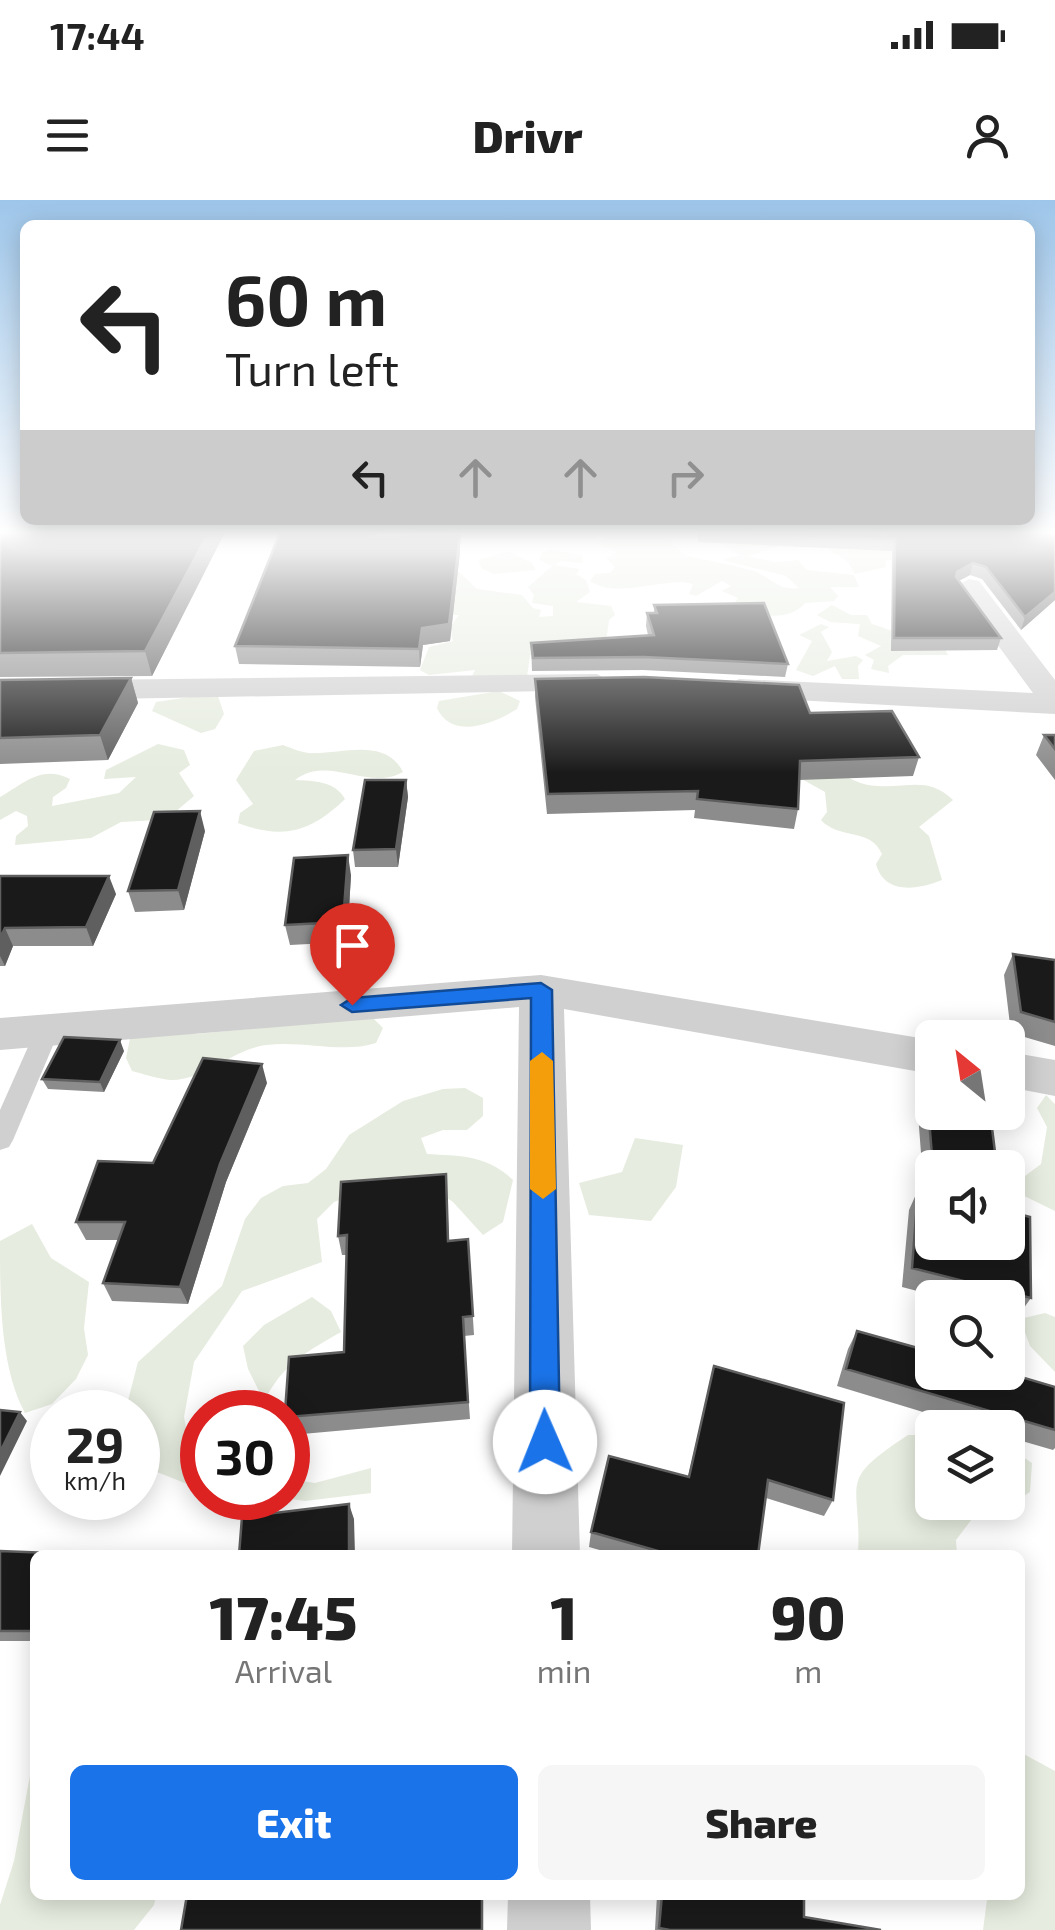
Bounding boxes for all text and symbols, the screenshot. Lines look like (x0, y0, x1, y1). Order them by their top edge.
text: 17:44 (50, 12, 145, 58)
icon: menu (40, 108, 95, 163)
text: Drivr (472, 108, 583, 162)
icon: person (960, 108, 1015, 163)
text: 60 m (225, 256, 387, 340)
icon: left (60, 260, 190, 390)
text: Turn left (225, 341, 399, 395)
icon: left (343, 450, 398, 505)
icon: ahead (448, 450, 503, 505)
icon: ahead (553, 450, 608, 505)
icon: right (658, 450, 713, 505)
pin (310, 903, 395, 1006)
icon: arrive (325, 918, 380, 973)
north arrow (915, 1020, 1025, 1130)
map controls (915, 1020, 1025, 1520)
button: sound (915, 1150, 1025, 1260)
button: search (915, 1280, 1025, 1390)
speed limit sign: 30 (180, 1390, 310, 1520)
position arrow (493, 1390, 597, 1494)
button: layers (915, 1410, 1025, 1520)
text: 29 (66, 1413, 124, 1473)
text: km/h (64, 1465, 126, 1495)
text: 17:45 (209, 1580, 357, 1652)
text: 1 (551, 1580, 578, 1652)
text: 90 (771, 1580, 846, 1652)
text: Arrival (235, 1651, 332, 1689)
text: min (537, 1651, 591, 1689)
text: m (794, 1651, 822, 1689)
button: Exit (70, 1765, 518, 1880)
button: Share (538, 1765, 985, 1880)

